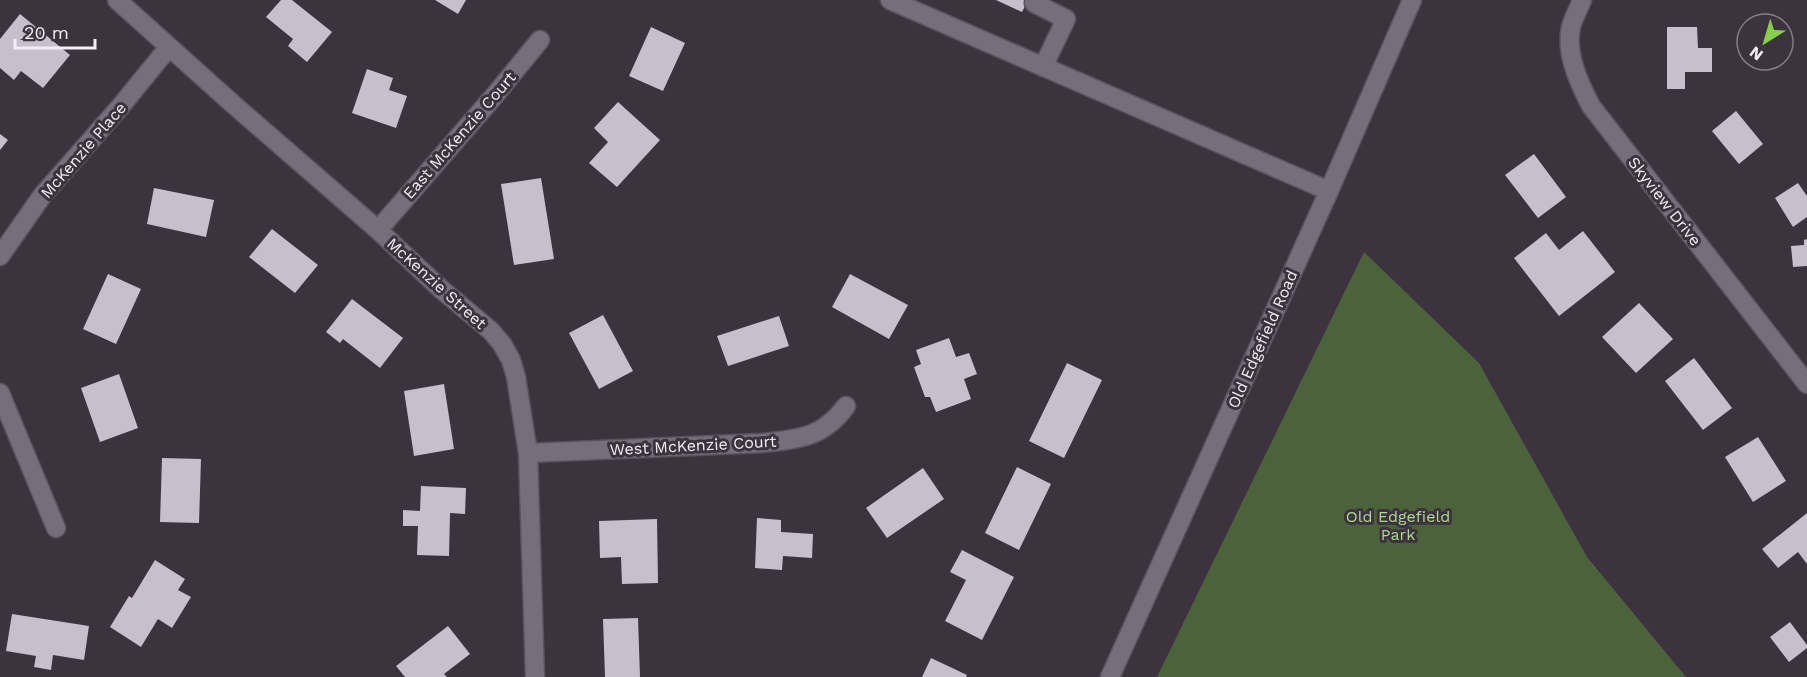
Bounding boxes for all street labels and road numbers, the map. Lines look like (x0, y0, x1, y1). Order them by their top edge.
street label: East McKenzie Court (399, 68, 520, 203)
street label: McKenzie Place (37, 98, 130, 202)
street label: Skyview Drive (1624, 153, 1705, 250)
street label: McKenzie Street (383, 234, 490, 333)
street label: Old Edgefield Road (1223, 267, 1301, 411)
street label: West McKenzie Court (609, 432, 777, 459)

